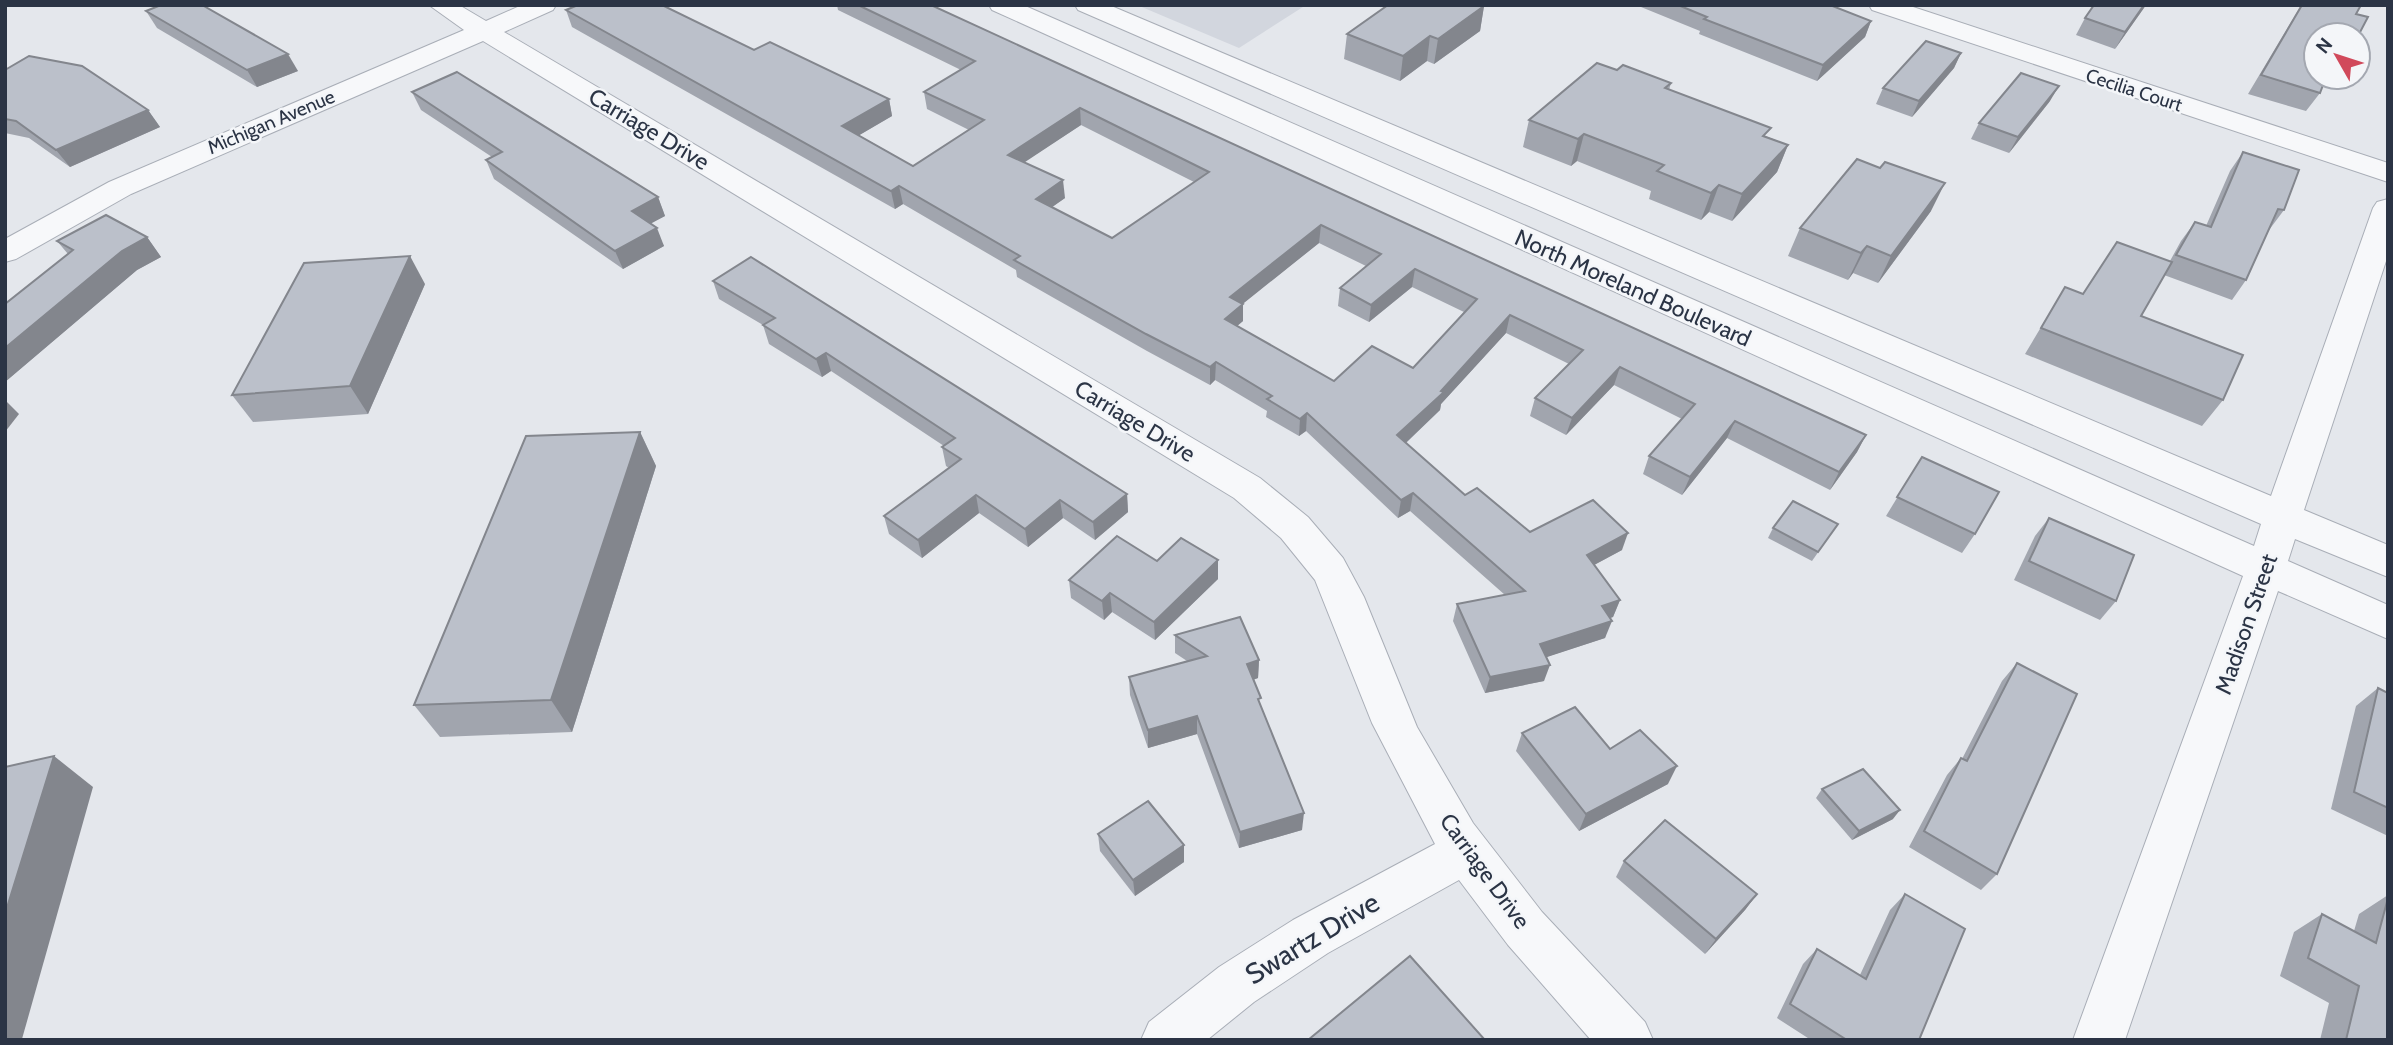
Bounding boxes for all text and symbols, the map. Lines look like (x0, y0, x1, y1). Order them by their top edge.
north arrow (2302, 21, 2372, 91)
text: N (2311, 33, 2337, 58)
street label: Cecilia Court (2083, 64, 2186, 117)
street label: Carriage Drive (584, 82, 715, 176)
street label: Michigan Avenue (204, 85, 338, 159)
street label: North Moreland Boulevard (1511, 223, 1755, 353)
street label: Carriage Drive (1070, 374, 1201, 468)
street label: Madison Street (2209, 550, 2283, 698)
street label: Carriage Drive (1434, 808, 1536, 934)
street label: Swartz Drive (1239, 885, 1385, 991)

